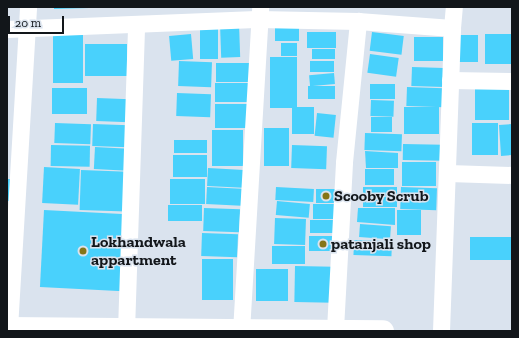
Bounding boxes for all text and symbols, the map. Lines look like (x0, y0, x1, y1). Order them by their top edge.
scale bar (10, 8, 66, 34)
text: 20 m (15, 16, 41, 30)
place label: Scooby Scrub (334, 186, 429, 206)
marker: Scooby Scrub (321, 191, 331, 201)
place label: Lokhandwala appartment (91, 232, 186, 270)
place label: patanjali shop (331, 234, 431, 254)
marker: patanjali shop (318, 239, 328, 249)
marker: Lokhandwala appartment (78, 246, 88, 256)

